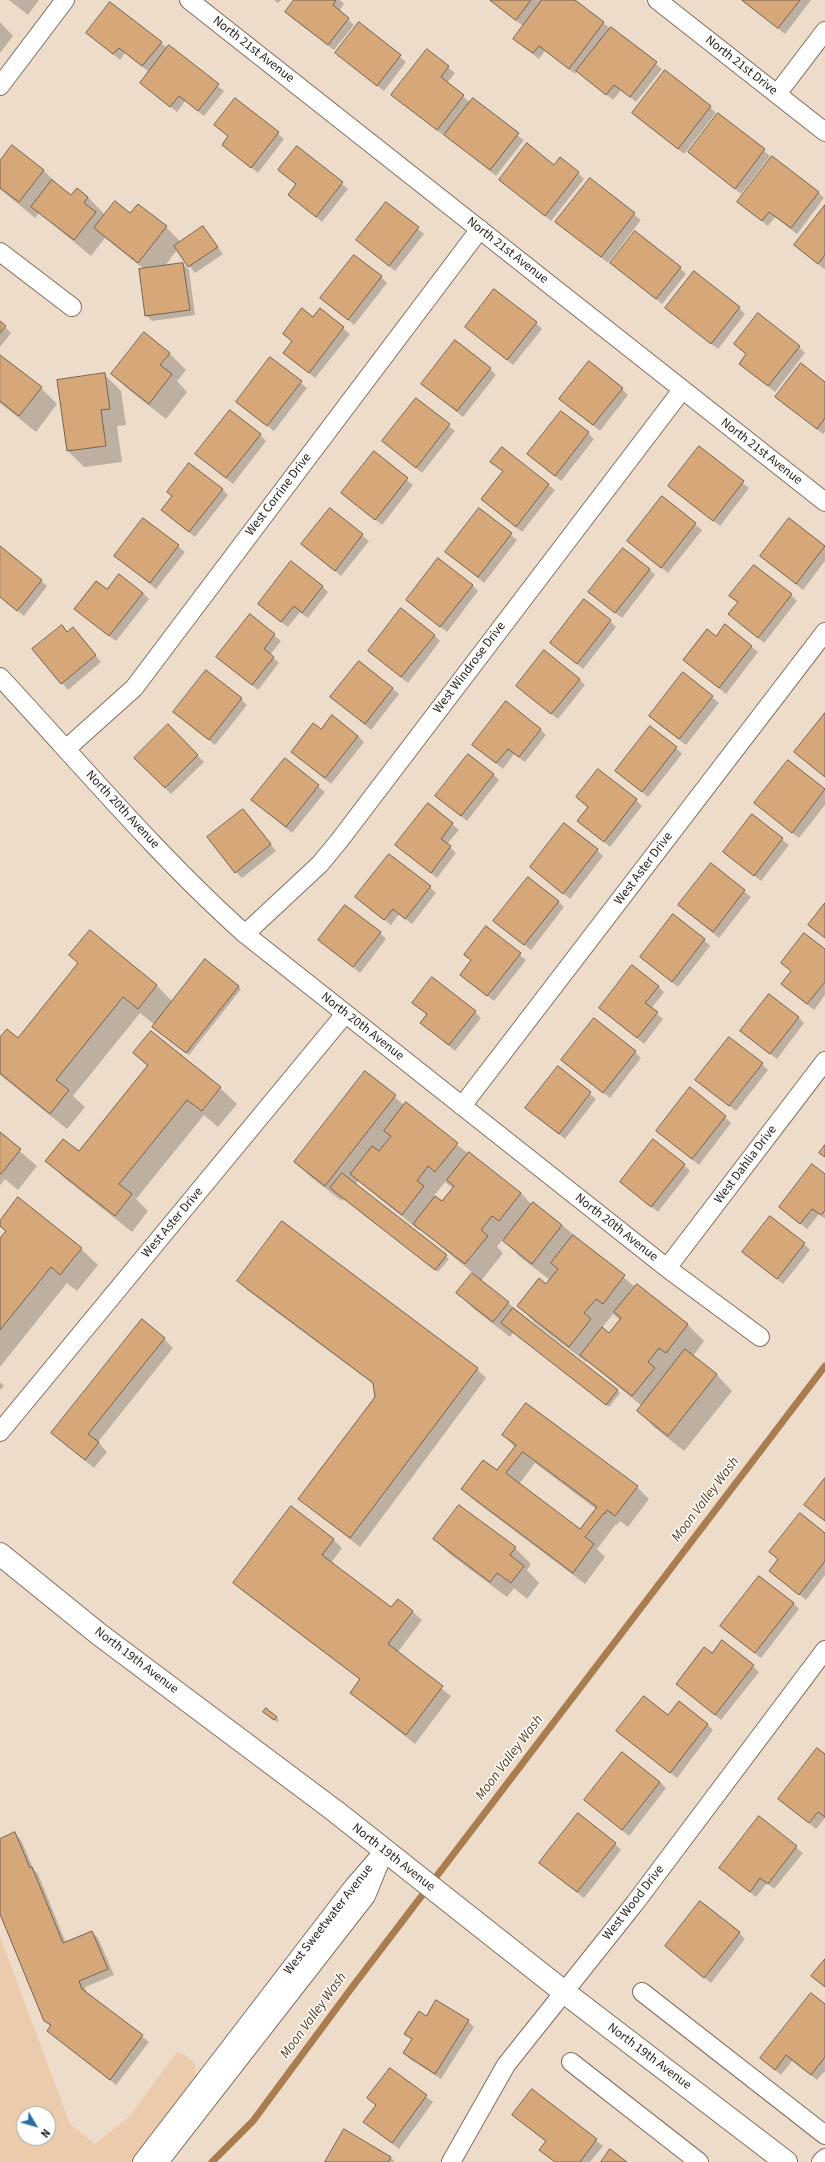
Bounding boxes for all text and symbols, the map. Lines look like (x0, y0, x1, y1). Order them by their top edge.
street label: North 21st Avenue (209, 13, 297, 87)
street label: North 21st Drive (702, 33, 780, 99)
street label: North 21st Avenue (463, 214, 551, 288)
street label: North 21st Avenue (717, 415, 805, 489)
street label: West Corrine Drive (243, 450, 315, 540)
street label: West Windrose Drive (430, 619, 510, 717)
street label: North 20th Avenue (82, 768, 162, 852)
street label: West Aster Drive (611, 829, 677, 909)
street label: North 20th Avenue (317, 990, 407, 1064)
street label: West Dahlia Drive (711, 1123, 781, 1207)
street label: West Aster Drive (139, 1185, 207, 1261)
street label: North 20th Avenue (571, 1191, 661, 1265)
water label: Moon Valley Wash (669, 1454, 743, 1546)
street label: North 19th Avenue (91, 1624, 181, 1698)
water label: Moon Valley Wash (473, 1712, 547, 1804)
street label: North 19th Avenue (348, 1821, 438, 1895)
street label: West Sweetwater Avenue (281, 1862, 377, 1978)
street label: West Wood Drive (600, 1862, 668, 1944)
water label: Moon Valley Wash (277, 1970, 351, 2062)
street label: North 19th Avenue (604, 2020, 694, 2094)
north arrow (16, 2106, 56, 2146)
text: N (37, 2126, 53, 2141)

